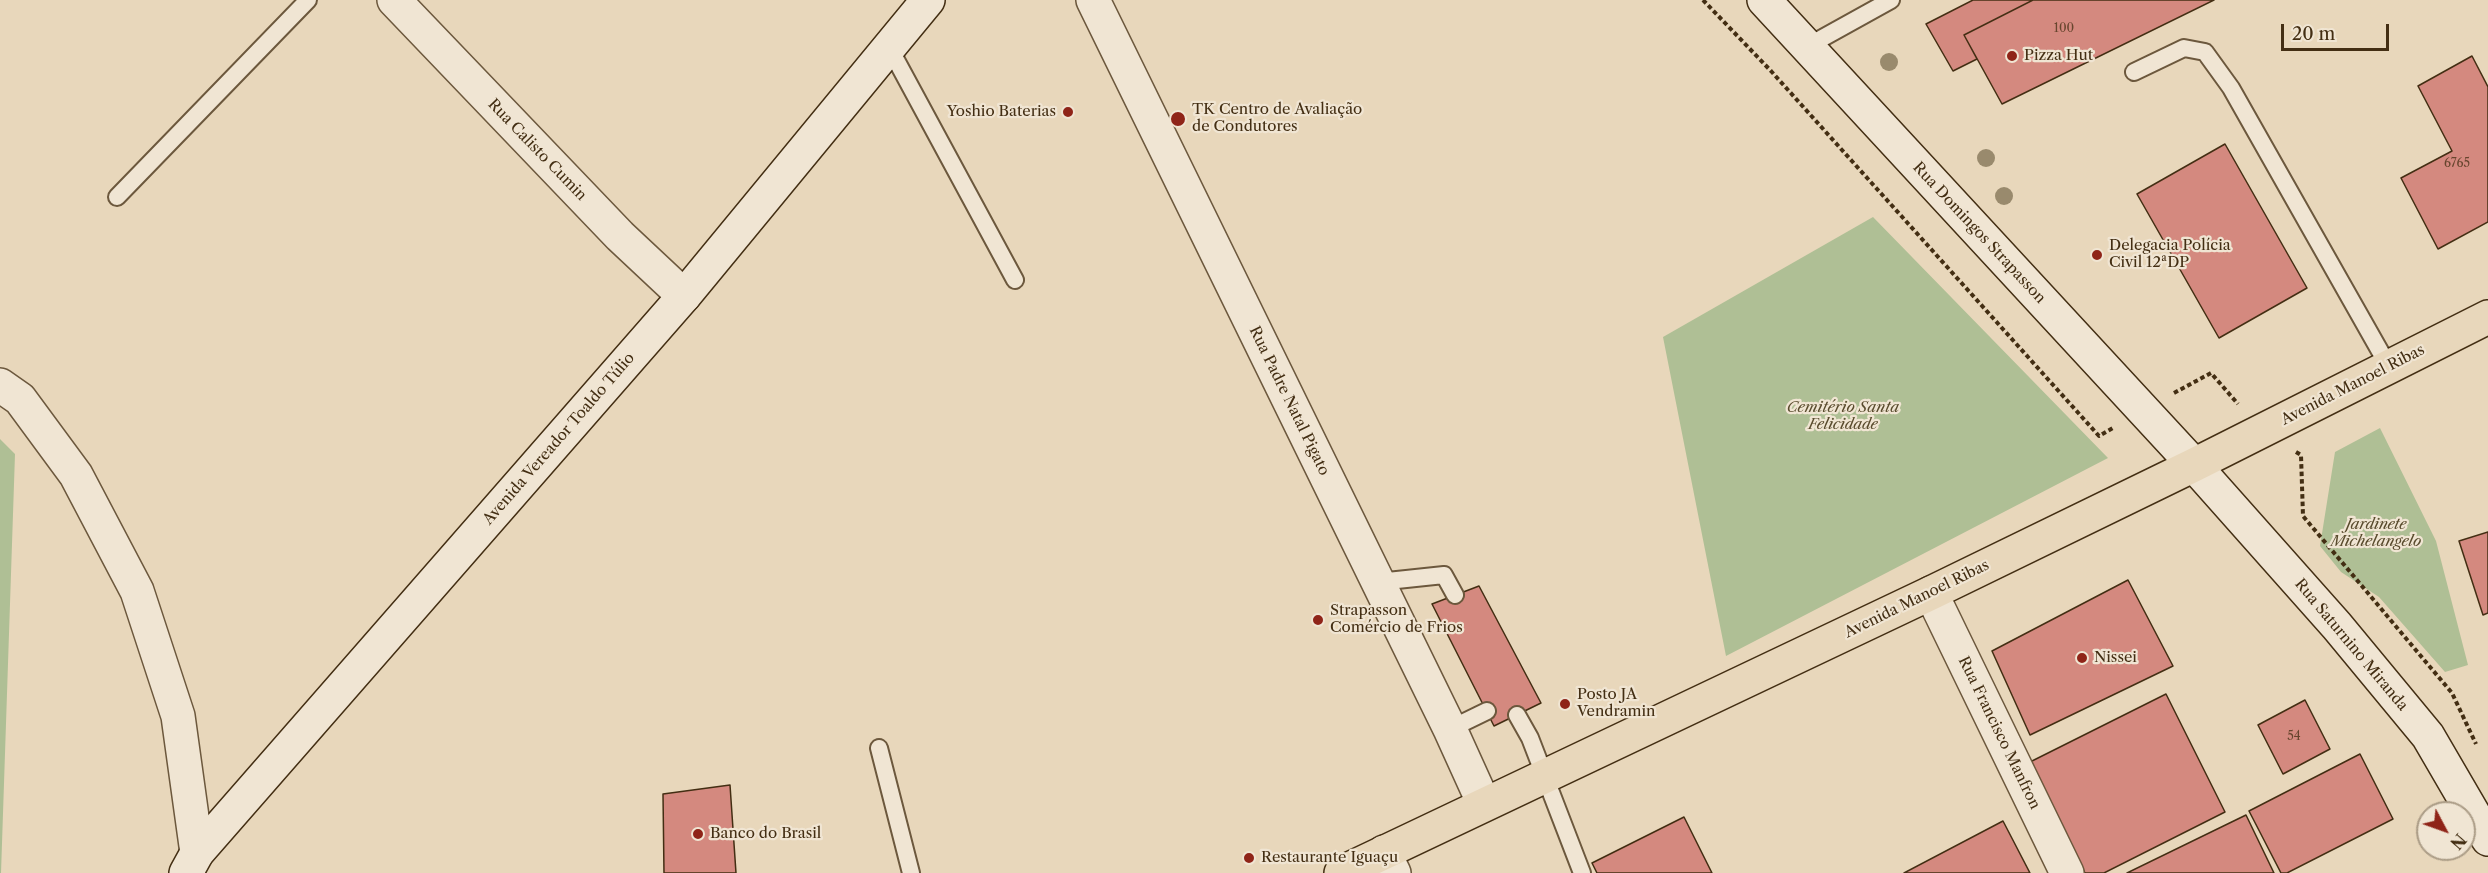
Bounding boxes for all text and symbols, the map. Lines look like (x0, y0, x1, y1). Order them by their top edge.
scale bar (2284, 12, 2392, 50)
house number: 100 (2054, 22, 2074, 36)
text: 20 m (2292, 23, 2335, 45)
place label: Pizza Hut (2024, 47, 2093, 65)
marker: Pizza Hut (2005, 49, 2019, 63)
street label: Rua Calisto Cumin (484, 95, 590, 205)
place label: TK Centro de Avaliação de Condutores (1192, 101, 1362, 136)
place label: Yoshio Baterias (947, 103, 1056, 121)
marker: Yoshio Baterias (1061, 105, 1075, 119)
marker: TK Centro de Avaliação de Condutores (1169, 110, 1187, 128)
house number: 6765 (2444, 157, 2470, 171)
street label: Rua Domingos Strapasson (1909, 159, 2049, 307)
place label: Delegacia Polícia Civil 12ªDP (2109, 237, 2231, 272)
marker: Delegacia Polícia Civil 12ªDP (2090, 248, 2104, 262)
street label: Rua Padre Natal Pigato (1245, 323, 1333, 479)
street label: Avenida Manoel Ribas (2278, 341, 2428, 429)
street label: Avenida Vereador Toaldo Túlio (479, 349, 639, 529)
park label: Cemitério Santa Felicidade (1787, 399, 1899, 434)
park label: Jardinete Michelangelo (2331, 516, 2421, 551)
street label: Avenida Manoel Ribas (1842, 556, 1992, 642)
street label: Rua Saturnino Miranda (2291, 575, 2411, 715)
place label: Strapasson Comércio de Frios (1330, 602, 1463, 637)
marker: Strapasson Comércio de Frios (1311, 613, 1325, 627)
place label: Nissei (2094, 649, 2137, 667)
marker: Nissei (2075, 651, 2089, 665)
street label: Rua Francisco Manfron (1954, 654, 2044, 812)
place label: Posto JA Vendramin (1577, 686, 1656, 721)
marker: Posto JA Vendramin (1558, 697, 1572, 711)
house number: 54 (2287, 730, 2301, 744)
north arrow (2416, 801, 2476, 861)
place label: Banco do Brasil (710, 825, 821, 843)
marker: Banco do Brasil (691, 827, 705, 841)
text: N (2446, 830, 2470, 853)
place label: Restaurante Iguaçu (1261, 849, 1398, 867)
marker: Restaurante Iguaçu (1242, 851, 1256, 865)

